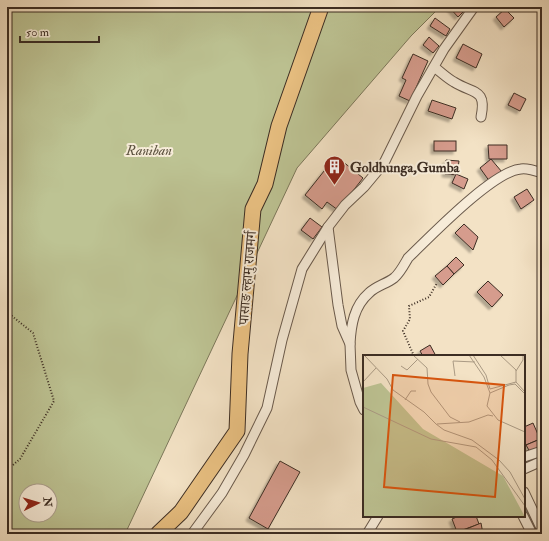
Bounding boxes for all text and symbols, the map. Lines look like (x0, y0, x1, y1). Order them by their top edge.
scale bar (20, 18, 99, 44)
text: 50 m (26, 25, 50, 40)
park label: Raniban (125, 142, 172, 159)
building icon: Goldhunga,Gumba (321, 154, 347, 187)
place label: Goldhunga,Gumba (350, 159, 460, 177)
street label: पासाङ ल्हामु राजमर्ग (235, 229, 260, 327)
inset map (363, 355, 525, 517)
north arrow (18, 483, 58, 523)
text: N (40, 496, 54, 509)

